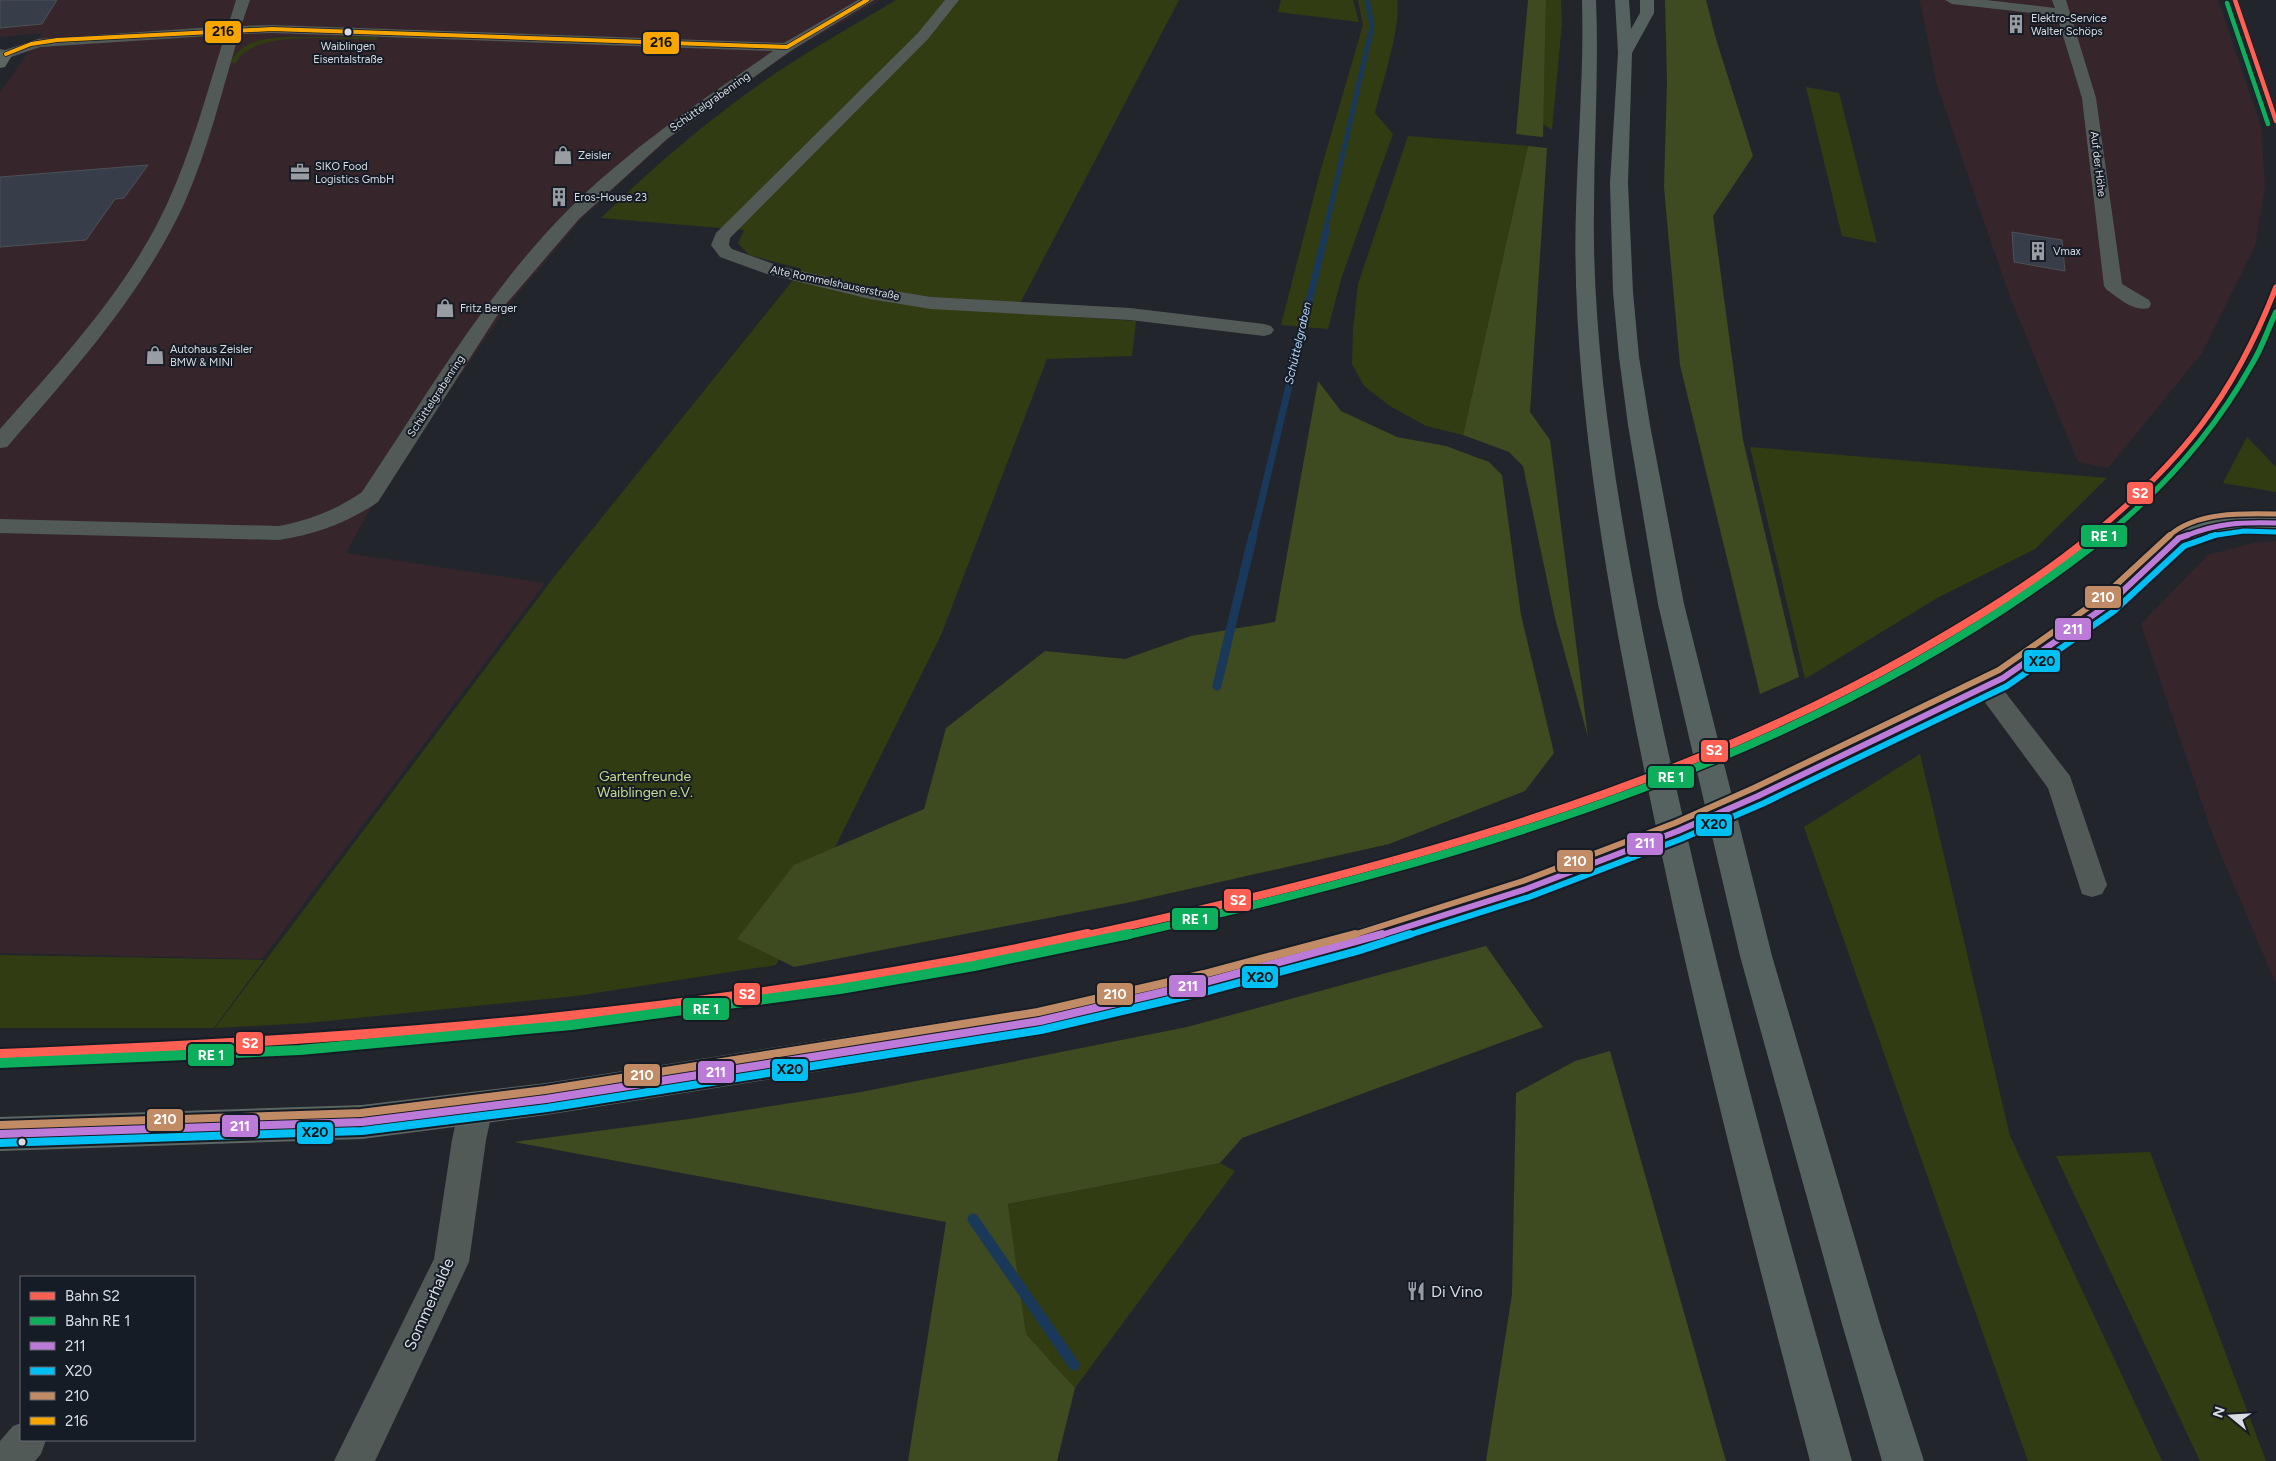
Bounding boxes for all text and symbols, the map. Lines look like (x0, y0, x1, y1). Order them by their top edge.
place label: Elektro-Service Walter Schöps (2031, 12, 2107, 38)
building icon: Elektro-Service Walter Schöps (2005, 13, 2027, 35)
line badge: 216 (204, 20, 242, 44)
text: 216 (212, 23, 234, 40)
marker: Waiblingen Eisentalstraße (343, 27, 353, 37)
line badge: 216 (642, 31, 680, 55)
text: 216 (650, 34, 672, 51)
place label: Waiblingen Eisentalstraße (313, 40, 383, 66)
street label: Schüttelgrabenring (667, 69, 753, 135)
street label: Auf der Höhe (2088, 130, 2108, 198)
shop icon: Zeisler (552, 144, 574, 166)
place label: Zeisler (578, 149, 611, 162)
place label: SIKO Food Logistics GmbH (315, 160, 394, 186)
office icon: SIKO Food Logistics GmbH (289, 161, 311, 183)
building icon: Eros-House 23 (548, 186, 570, 208)
place label: Eros-House 23 (574, 191, 647, 204)
building icon: Vmax (2027, 240, 2049, 262)
place label: Vmax (2053, 245, 2082, 258)
street label: Alte Rommelshauserstraße (769, 263, 901, 303)
shop icon: Fritz Berger (434, 297, 456, 319)
water label: Schüttelgraben (1282, 300, 1314, 386)
place label: Fritz Berger (460, 302, 517, 315)
place label: Autohaus Zeisler BMW & MINI (170, 343, 253, 369)
shop icon: Autohaus Zeisler BMW & MINI (144, 344, 166, 366)
street label: Schüttelgrabenring (405, 353, 467, 439)
line badge: S2 (2126, 481, 2154, 505)
text: S2 (2132, 485, 2148, 502)
line badge: RE 1 (2080, 524, 2128, 548)
text: RE 1 (2091, 528, 2117, 545)
line badge: 210 (2084, 585, 2122, 609)
text: 210 (2091, 589, 2115, 606)
line badge: 211 (2054, 617, 2092, 641)
text: 211 (2063, 621, 2083, 638)
line badge: X20 (2023, 649, 2061, 673)
text: X20 (2029, 653, 2055, 670)
line badge: S2 (1700, 739, 1729, 763)
text: S2 (1706, 742, 1722, 759)
line badge: RE 1 (1647, 765, 1695, 789)
park label: Gartenfreunde Waiblingen e.V. (597, 768, 693, 801)
text: RE 1 (1658, 769, 1684, 786)
line badge: X20 (1695, 813, 1733, 837)
text: X20 (1701, 816, 1727, 833)
line badge: 211 (1626, 832, 1664, 856)
text: 211 (1635, 835, 1655, 852)
line badge: 210 (1556, 849, 1594, 873)
text: 210 (1563, 853, 1587, 870)
line badge: S2 (1223, 888, 1252, 912)
text: S2 (1230, 892, 1246, 909)
line badge: RE 1 (1171, 907, 1219, 931)
text: RE 1 (1182, 911, 1208, 928)
line badge: X20 (1241, 965, 1279, 989)
text: X20 (1247, 969, 1273, 986)
line badge: 211 (1168, 974, 1207, 998)
text: 211 (1178, 978, 1198, 995)
line badge: S2 (733, 982, 761, 1006)
line badge: 210 (1096, 982, 1134, 1006)
text: S2 (739, 986, 755, 1003)
text: 210 (1103, 986, 1127, 1003)
line badge: RE 1 (682, 997, 730, 1021)
text: RE 1 (693, 1001, 719, 1018)
line badge: S2 (235, 1031, 264, 1055)
text: S2 (242, 1035, 258, 1052)
line badge: RE 1 (187, 1043, 235, 1067)
text: RE 1 (198, 1047, 224, 1064)
line badge: X20 (771, 1058, 809, 1082)
line badge: 211 (697, 1060, 735, 1084)
text: X20 (777, 1061, 803, 1078)
line badge: 210 (623, 1063, 661, 1087)
text: 211 (706, 1064, 726, 1081)
text: 210 (630, 1067, 654, 1084)
line badge: 210 (146, 1108, 184, 1132)
text: 210 (153, 1111, 177, 1128)
line badge: 211 (221, 1114, 259, 1138)
text: 211 (230, 1118, 250, 1135)
line badge: X20 (296, 1121, 334, 1145)
text: X20 (302, 1124, 328, 1141)
unlabelled marker (17, 1137, 27, 1147)
street label: Sommerhalde (400, 1255, 458, 1353)
legend (20, 1276, 195, 1441)
restaurant icon: Di Vino (1405, 1280, 1427, 1302)
place label: Di Vino (1431, 1282, 1483, 1301)
text: Bahn S2 (65, 1287, 120, 1305)
text: Bahn RE 1 (65, 1312, 130, 1330)
text: 211 (65, 1337, 86, 1355)
text: X20 (65, 1362, 92, 1380)
text: 210 (65, 1387, 89, 1405)
north arrow (2206, 1391, 2256, 1441)
text: N (2209, 1404, 2229, 1420)
text: 216 (65, 1412, 89, 1430)

